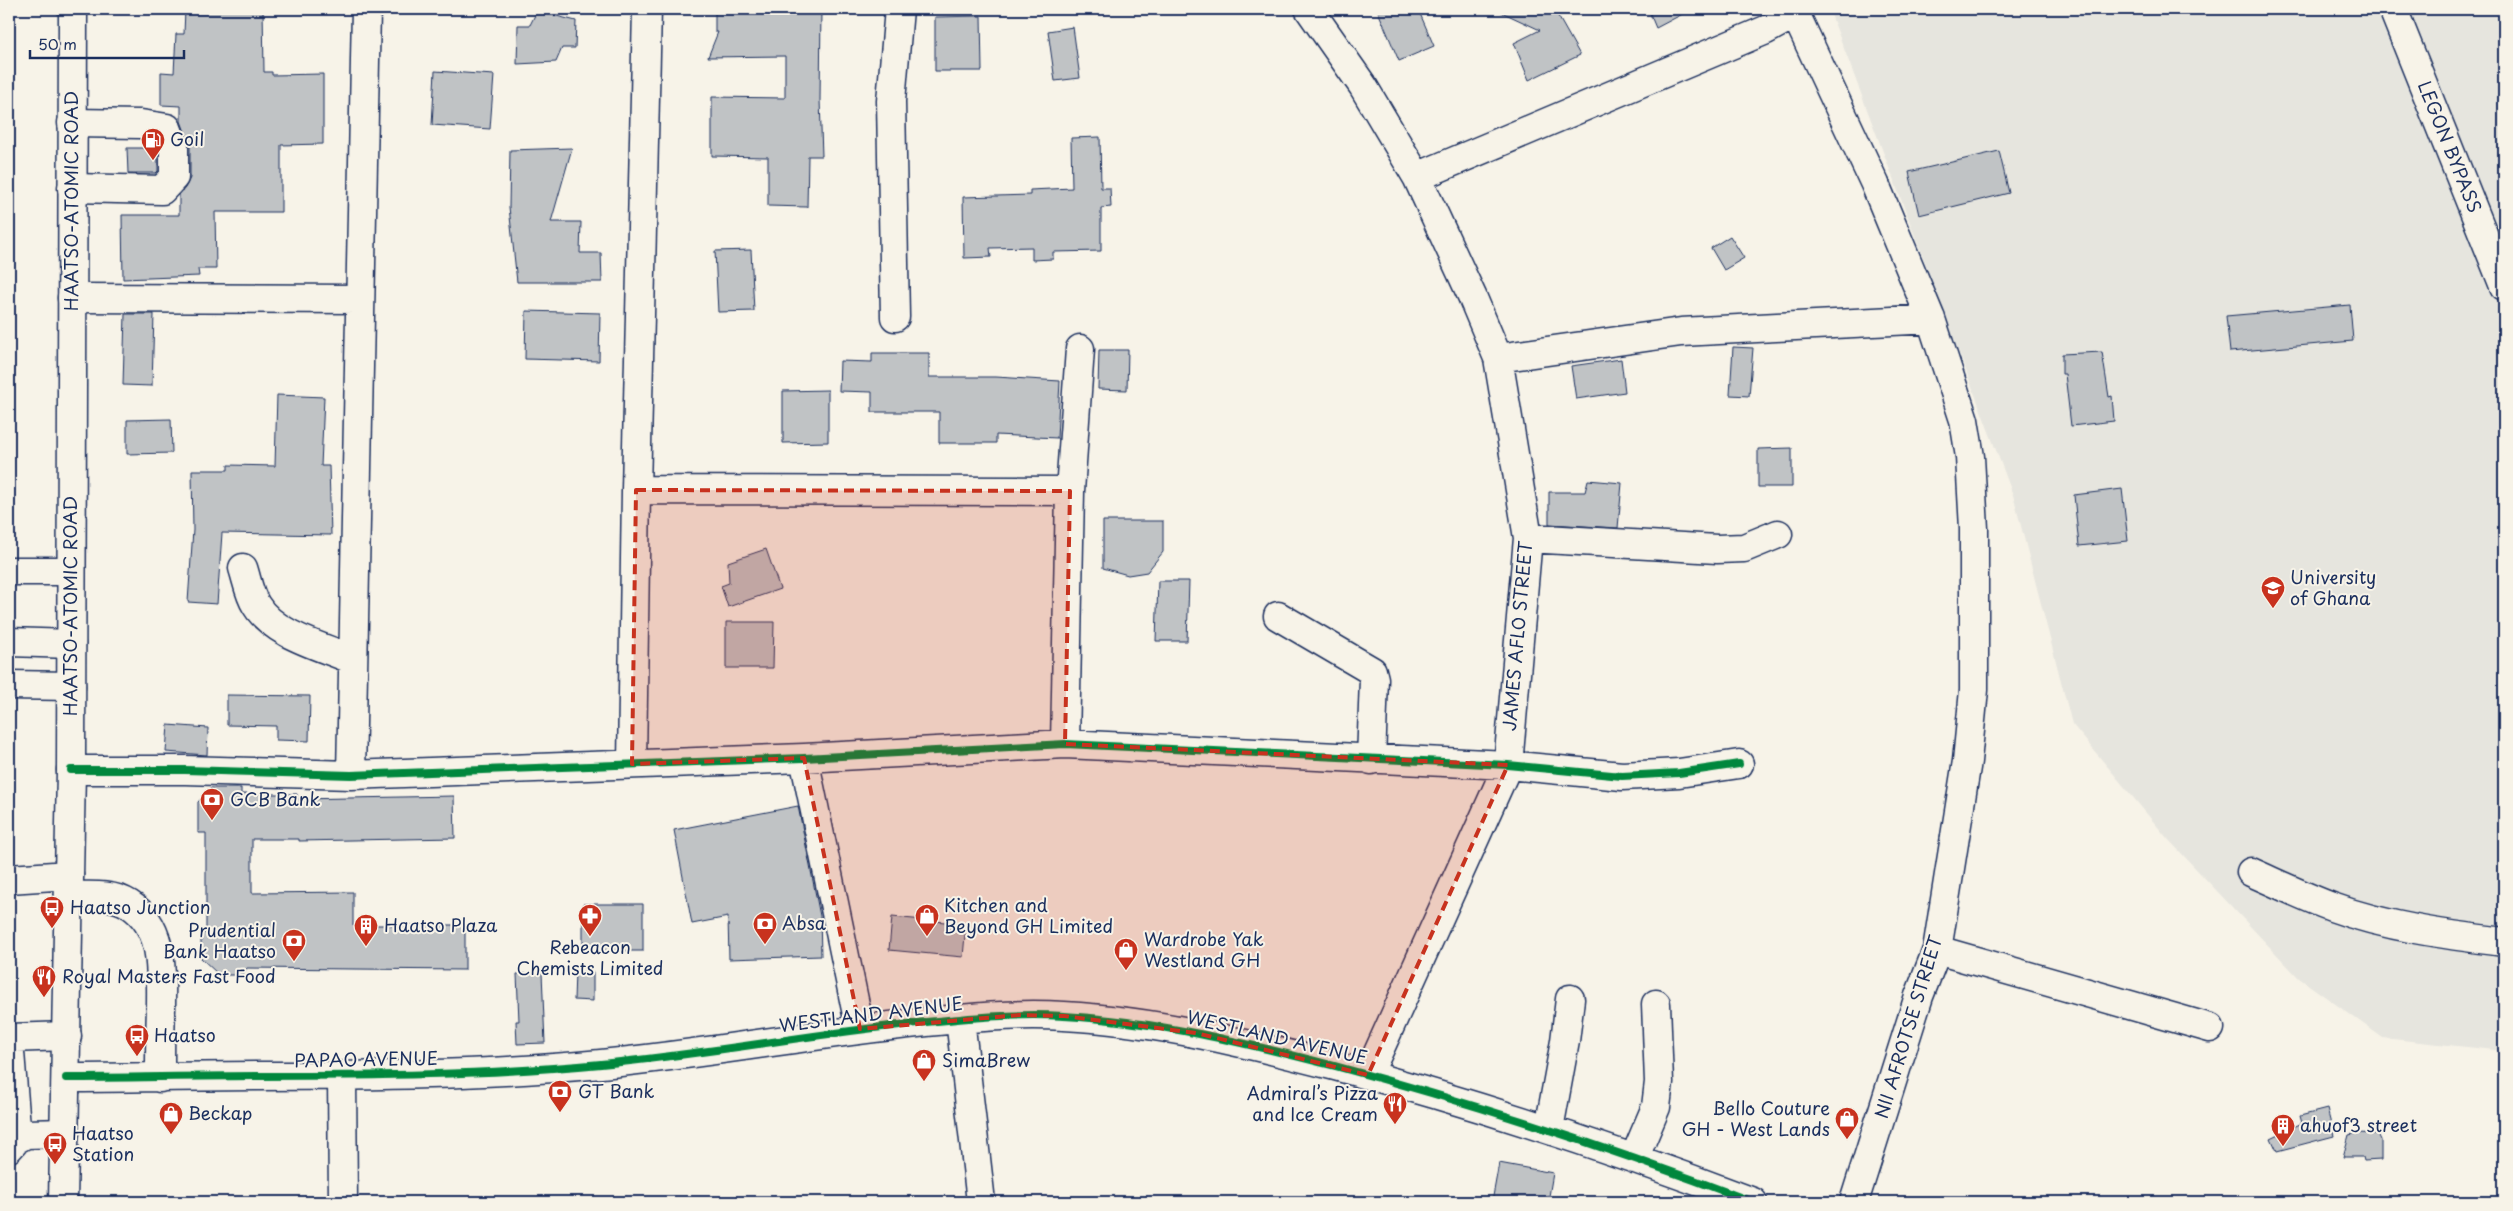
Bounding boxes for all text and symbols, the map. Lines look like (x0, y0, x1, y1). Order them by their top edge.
scale bar (30, 28, 184, 60)
text: 50 m (38, 32, 77, 55)
street label: LEGON BYPASS (2412, 77, 2489, 216)
street label: HAATSO-ATOMIC ROAD (57, 91, 84, 311)
place label: Goil (170, 125, 204, 152)
fuel station icon: Goil (140, 127, 166, 161)
street label: HAATSO-ATOMIC ROAD (56, 496, 83, 716)
street label: JAMES AFLO STREET (1495, 539, 1538, 732)
place label: University of Ghana (2290, 563, 2376, 611)
school or university icon: University of Ghana (2260, 575, 2286, 609)
place label: GCB Bank (230, 785, 321, 812)
bank icon: GCB Bank (199, 787, 225, 821)
place label: Kitchen and Beyond GH Limited (944, 891, 1113, 939)
place label: Haatso Junction (70, 893, 211, 920)
bus stop icon: Haatso Junction (39, 895, 65, 929)
pharmacy icon: Rebeacon Chemists Limited (577, 903, 603, 937)
shop icon: Kitchen and Beyond GH Limited (914, 903, 940, 937)
place label: Absa (782, 909, 827, 936)
place label: Haatso Plaza (384, 911, 498, 938)
bank icon: Absa (752, 911, 778, 945)
building icon: Haatso Plaza (353, 913, 379, 947)
place label: Prudential Bank Haatso (163, 916, 276, 964)
place label: Wardrobe Yak Westland GH (1144, 925, 1264, 973)
bank icon: Prudential Bank Haatso (281, 928, 307, 962)
street label: NII AFROTSE STREET (1867, 931, 1948, 1121)
place label: Rebeacon Chemists Limited (517, 933, 663, 981)
shop icon: Wardrobe Yak Westland GH (1113, 937, 1139, 971)
place label: Royal Masters Fast Food (62, 962, 276, 989)
restaurant icon: Royal Masters Fast Food (31, 964, 57, 998)
street label: WESTLAND AVENUE (778, 989, 964, 1038)
street label: WESTLAND AVENUE (1184, 1003, 1370, 1070)
place label: Haatso (154, 1021, 216, 1048)
bus stop icon: Haatso (124, 1023, 150, 1057)
street label: PAPAO AVENUE (294, 1044, 438, 1073)
place label: SimaBrew (942, 1046, 1030, 1073)
shop icon: SimaBrew (911, 1048, 937, 1082)
place label: GT Bank (578, 1077, 654, 1104)
bank icon: GT Bank (547, 1079, 573, 1113)
place label: Admiral’s Pizza and Ice Cream (1247, 1079, 1379, 1127)
restaurant icon: Admiral’s Pizza and Ice Cream (1382, 1091, 1408, 1125)
place label: Bello Couture GH - West Lands (1681, 1094, 1830, 1142)
place label: Beckap (188, 1099, 252, 1126)
shop icon: Beckap (158, 1101, 184, 1135)
shop icon: Bello Couture GH - West Lands (1834, 1106, 1860, 1140)
place label: ahuof3 street (2300, 1111, 2417, 1138)
building icon: ahuof3 street (2270, 1113, 2296, 1147)
place label: Haatso Station (72, 1119, 134, 1167)
bus stop icon: Haatso Station (42, 1131, 68, 1165)

